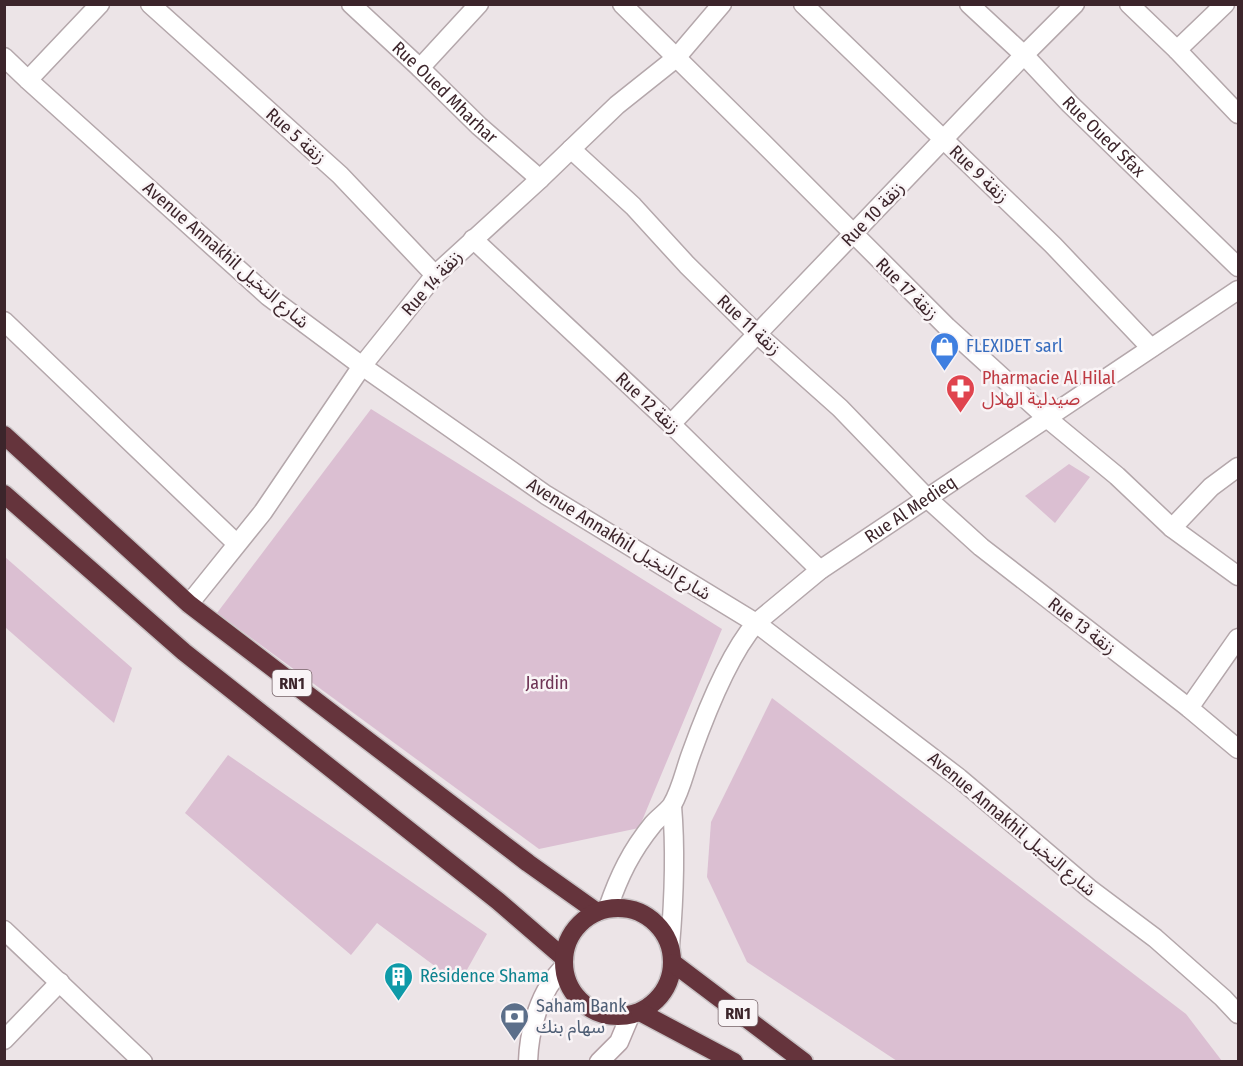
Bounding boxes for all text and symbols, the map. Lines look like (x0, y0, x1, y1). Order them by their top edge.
street label: Rue Oued Mharhar (388, 37, 503, 149)
street label: Rue Oued Sfax (1058, 92, 1150, 182)
street label: Rue 5 زنقة (261, 103, 331, 169)
street label: Rue 9 زنقة (945, 140, 1013, 208)
street label: Avenue Annakhil شارع النخيل (137, 177, 314, 335)
street label: Rue 10 زنقة (837, 177, 909, 251)
street label: Rue 14 زنقة (397, 246, 467, 320)
street label: Rue 17 زنقة (871, 253, 943, 325)
street label: Rue 11 زنقة (713, 290, 785, 360)
shop icon: FLEXIDET sarl (929, 330, 961, 372)
place label: FLEXIDET sarl (966, 335, 1063, 357)
place label: Pharmacie Al Hilal صيدلية الهلال (982, 367, 1116, 410)
street label: Rue 12 زنقة (611, 368, 685, 438)
pharmacy icon: Pharmacie Al Hilal صيدلية الهلال (945, 372, 977, 414)
street label: Rue Al Medieq (860, 471, 960, 548)
street label: Avenue Annakhil شارع النخيل (521, 473, 715, 607)
street label: Rue 13 زنقة (1044, 593, 1120, 659)
road number: RN1 (272, 670, 312, 696)
park label: Jardin (525, 672, 569, 694)
street label: Avenue Annakhil شارع النخيل (922, 747, 1101, 903)
building icon: Résidence Shama (383, 960, 415, 1002)
place label: Résidence Shama (420, 965, 549, 987)
place label: Saham Bank سهام بنك (536, 995, 627, 1041)
bank icon: Saham Bank سهام بنك (499, 1000, 531, 1042)
road number: RN1 (718, 1000, 758, 1026)

